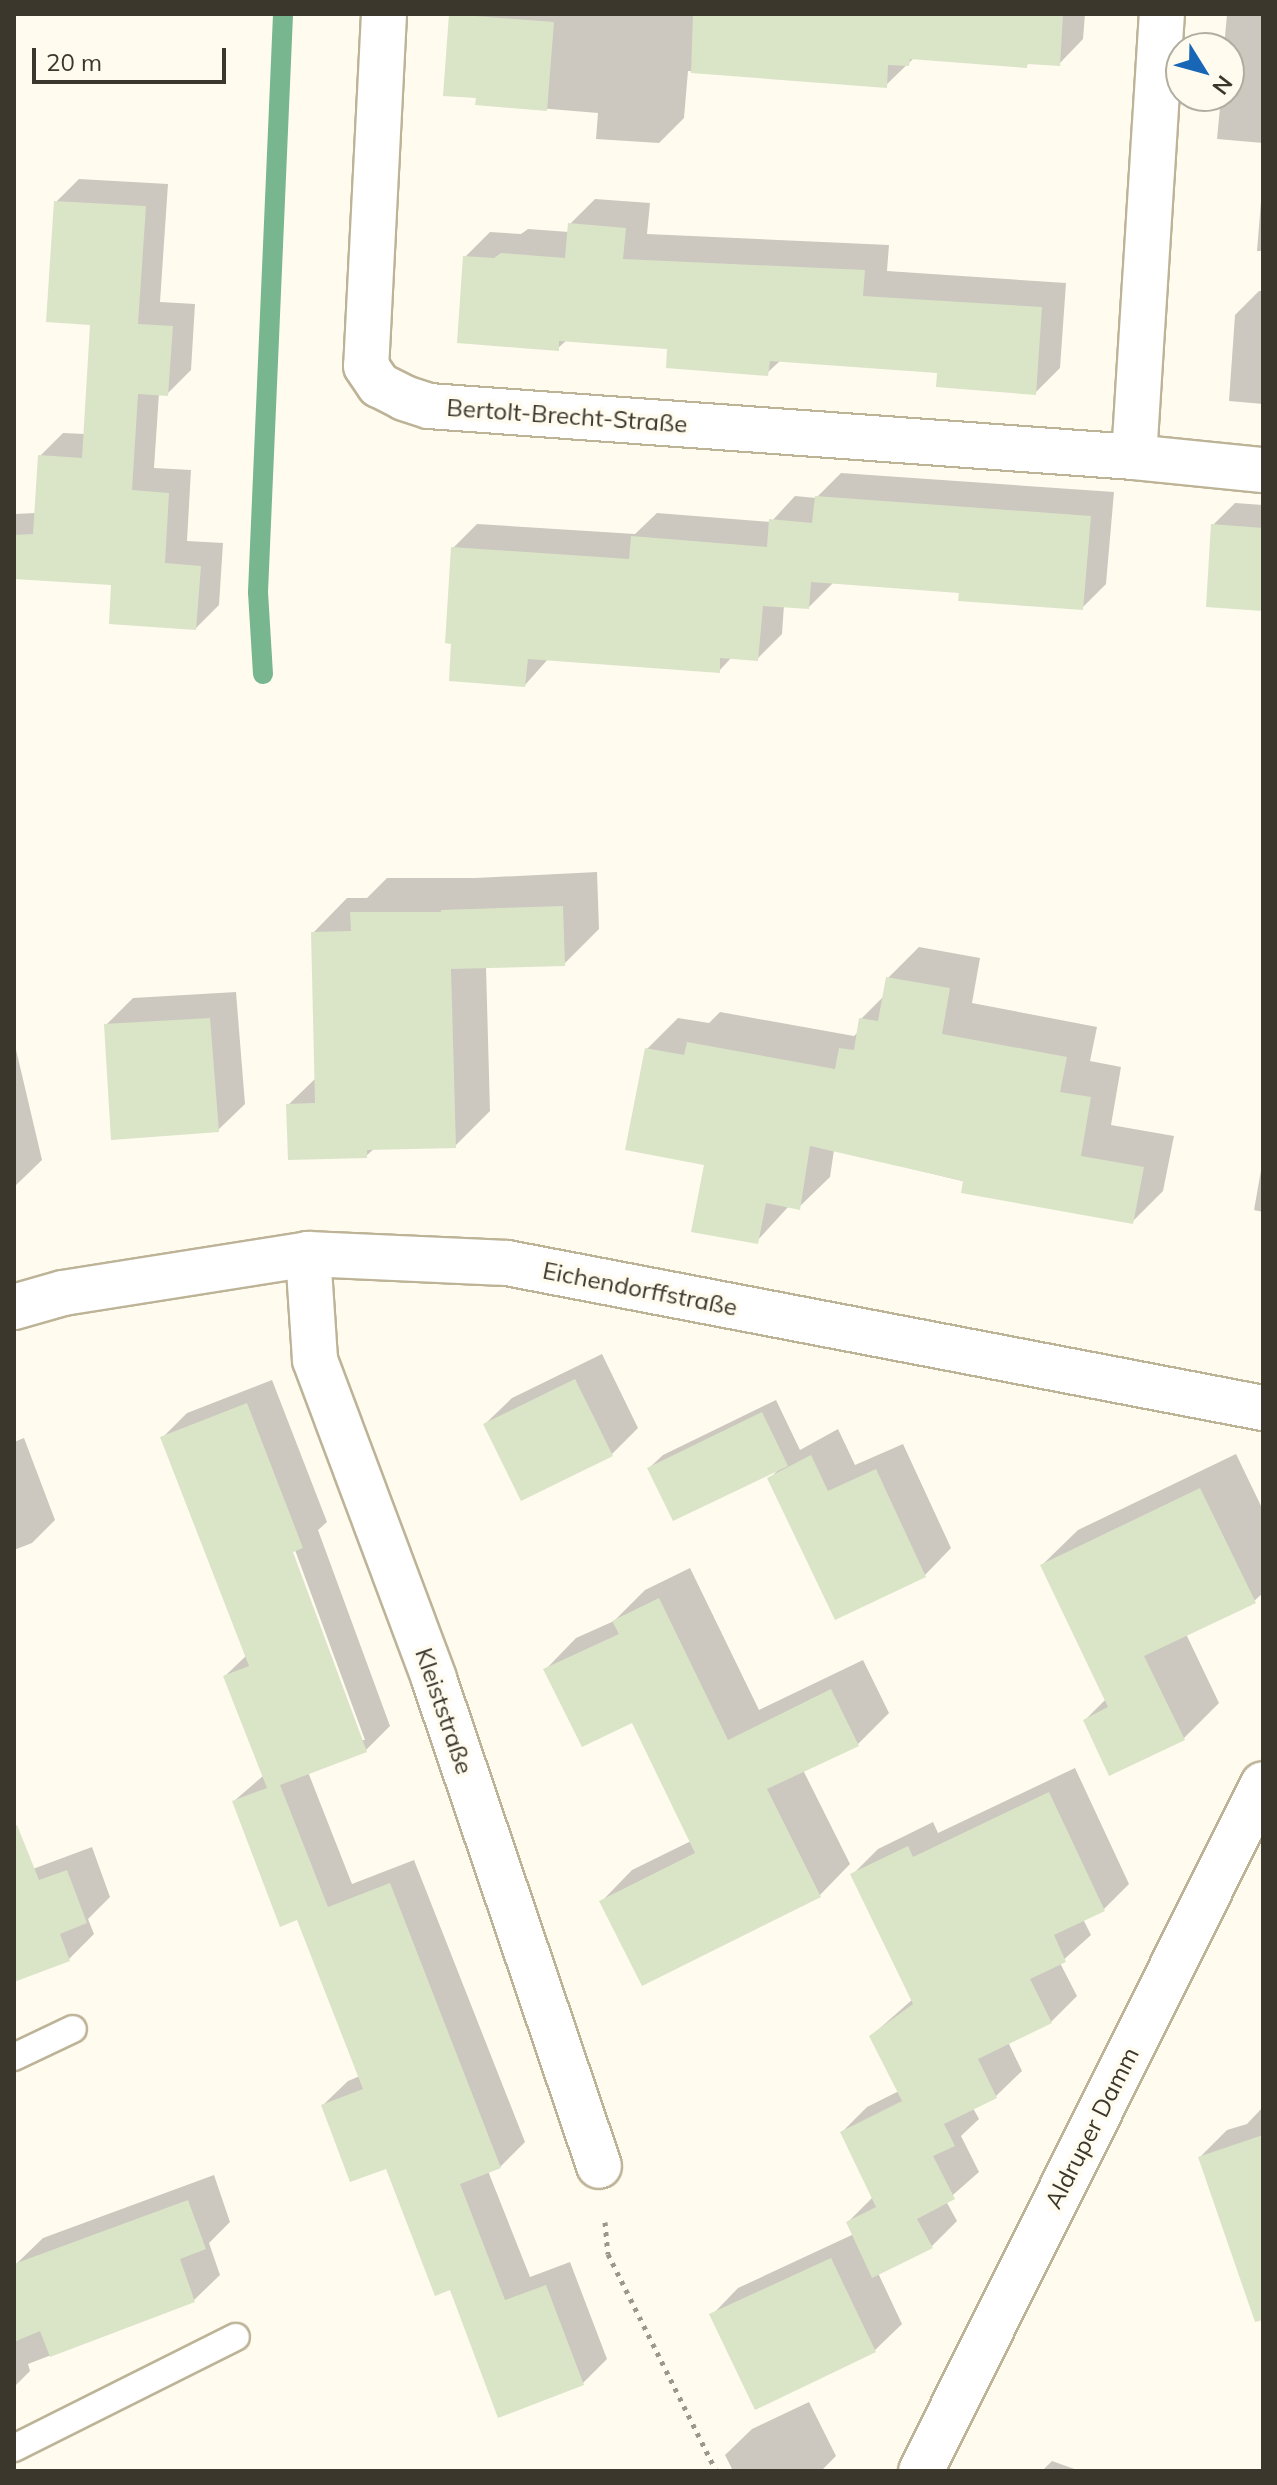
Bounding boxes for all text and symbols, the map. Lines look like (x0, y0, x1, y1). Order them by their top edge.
scale bar (36, 32, 230, 82)
north arrow (1165, 32, 1245, 112)
text: 20 m (46, 47, 102, 77)
text: N (1206, 70, 1239, 100)
street label: Bertolt-Brecht-Straße (446, 393, 688, 439)
street label: Eichendorffstraße (540, 1256, 740, 1322)
street label: Kleiststraße (409, 1644, 479, 1778)
street label: Aldruper Damm (1039, 2043, 1145, 2213)

